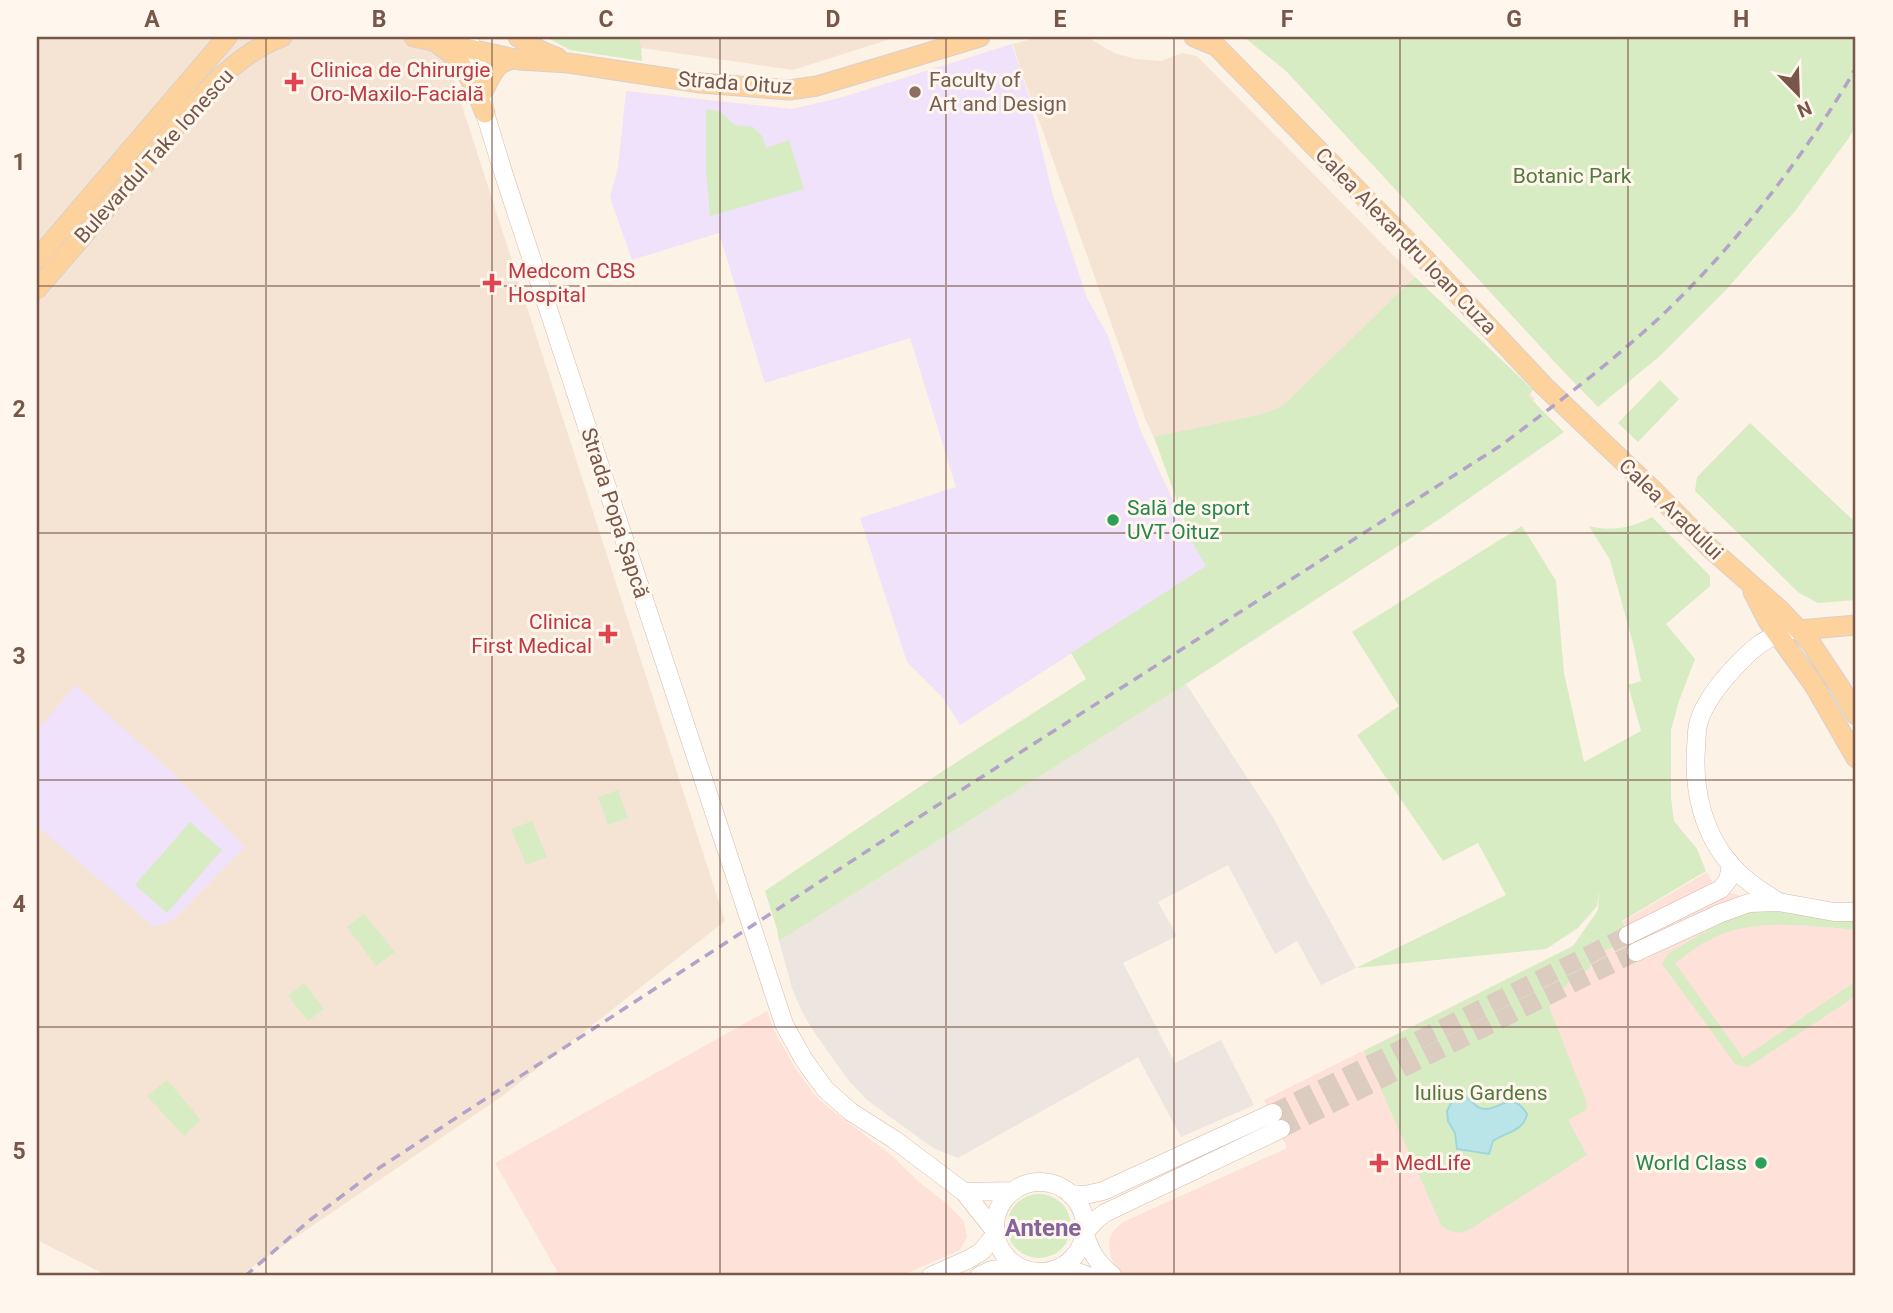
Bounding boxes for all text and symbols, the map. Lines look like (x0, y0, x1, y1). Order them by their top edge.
text: A (144, 6, 160, 33)
text: B (372, 6, 386, 33)
text: C (598, 6, 614, 33)
text: D (826, 6, 840, 33)
text: E (1054, 6, 1067, 33)
text: F (1281, 6, 1294, 33)
text: G (1506, 6, 1522, 33)
text: H (1733, 6, 1749, 33)
place label: Clinica de Chirurgie Oro-Maxilo-Facială (310, 58, 490, 106)
north arrow (1764, 60, 1834, 130)
street label: Bulevardul Take Ionescu (70, 64, 238, 248)
street label: Strada Oituz (677, 67, 793, 99)
place label: Faculty of Art and Design (929, 68, 1067, 116)
marker: Clinica de Chirurgie Oro-Maxilo-Facială (284, 72, 304, 92)
marker: Faculty of Art and Design (907, 84, 923, 100)
text: N (1794, 96, 1815, 122)
street label: Calea Alexandru Ioan Cuza (1311, 143, 1501, 339)
text: 1 (12, 149, 26, 176)
park label: Botanic Park (1513, 164, 1632, 188)
place label: Medcom CBS Hospital (508, 259, 635, 307)
marker: Medcom CBS Hospital (482, 273, 502, 293)
text: 2 (12, 396, 26, 423)
street label: Strada Popa Șapcă (576, 425, 654, 601)
street label: Calea Aradului (1614, 453, 1728, 565)
place label: Sală de sport UVT Oituz (1127, 496, 1250, 544)
marker: Sală de sport UVT Oituz (1105, 512, 1121, 528)
place label: Clinica First Medical (471, 610, 592, 658)
marker: Clinica First Medical (598, 624, 618, 644)
text: 3 (12, 643, 26, 670)
text: 4 (12, 891, 26, 918)
park label: Iulius Gardens (1414, 1081, 1548, 1105)
text: 5 (12, 1138, 26, 1165)
place label: MedLife (1395, 1151, 1471, 1175)
place label: World Class (1636, 1151, 1747, 1175)
marker: MedLife (1369, 1153, 1389, 1173)
marker: World Class (1753, 1155, 1769, 1171)
district label: Antene (1005, 1214, 1081, 1242)

